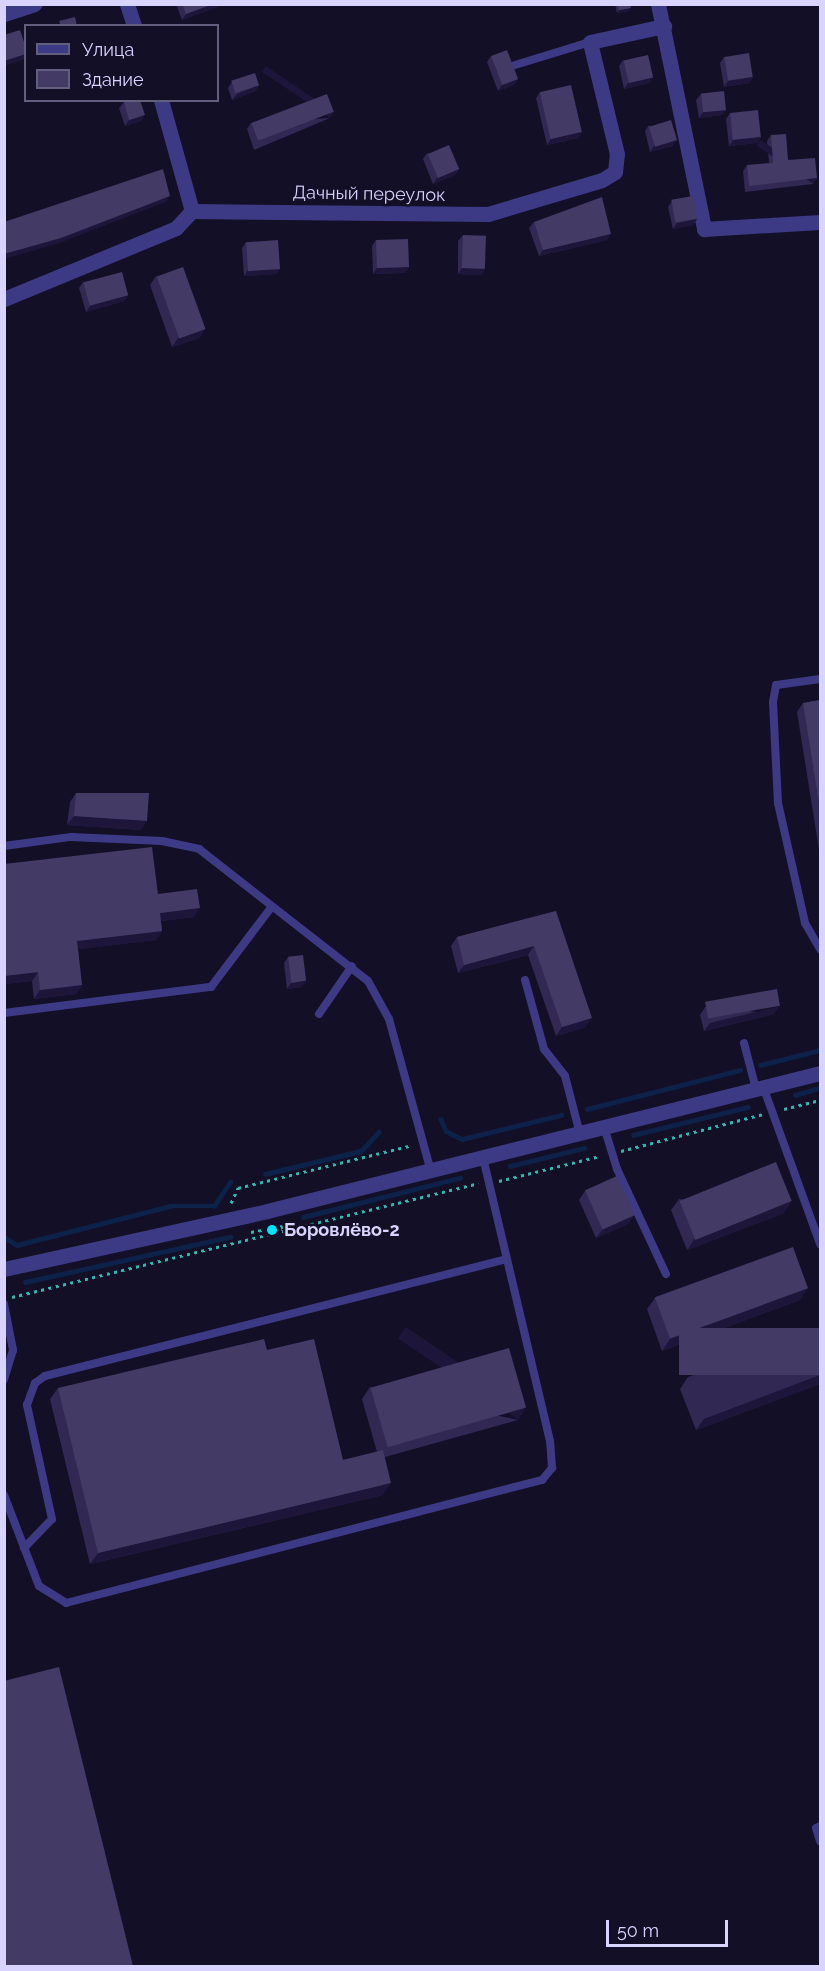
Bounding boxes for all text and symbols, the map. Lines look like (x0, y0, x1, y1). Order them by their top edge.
legend (24, 24, 219, 102)
text: Улица (82, 39, 134, 60)
text: Здание (82, 69, 144, 90)
street label: Дачный переулок (292, 182, 446, 206)
place label: Боровлёво-2 (284, 1219, 400, 1241)
marker: Боровлёво-2 (265, 1223, 279, 1237)
scale bar (609, 1908, 730, 1946)
text: 50 m (617, 1920, 659, 1941)

